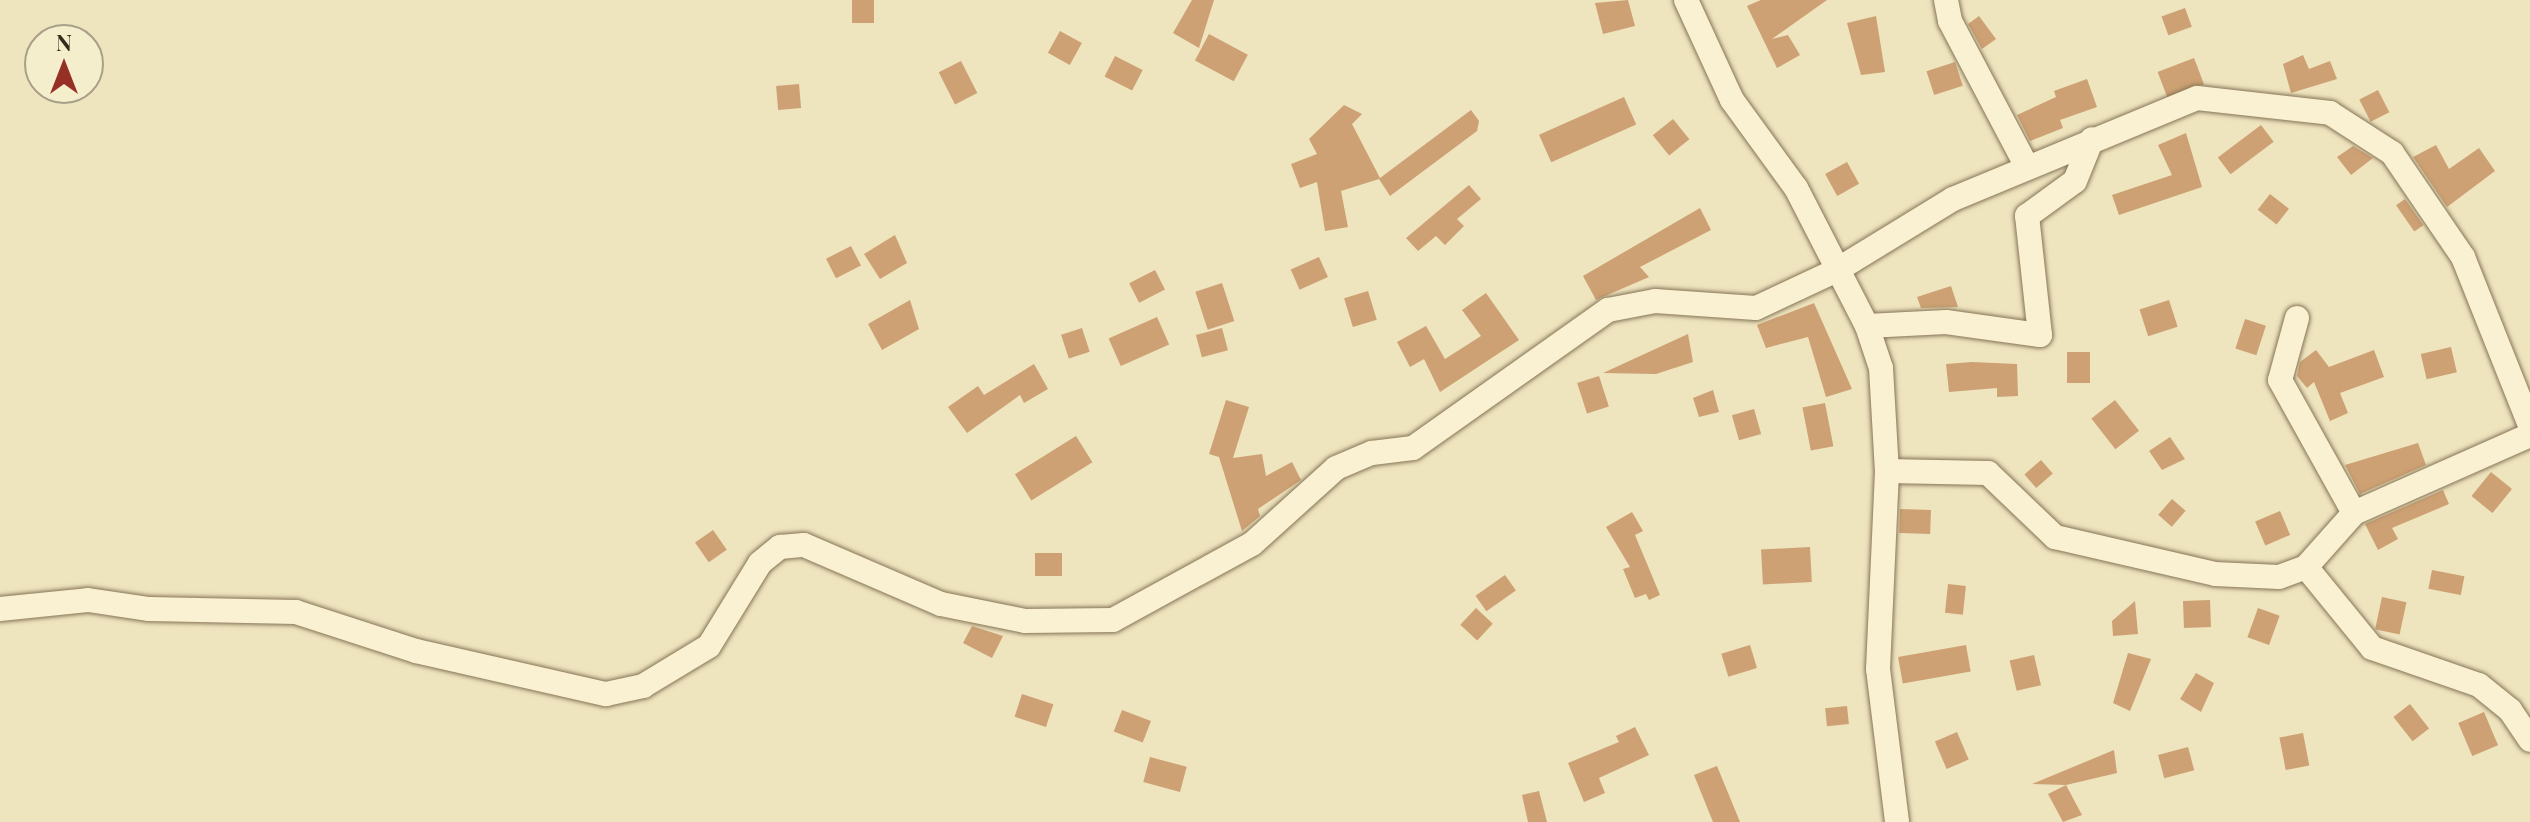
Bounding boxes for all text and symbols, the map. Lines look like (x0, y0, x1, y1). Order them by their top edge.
north arrow (24, 24, 104, 104)
text: N (56, 27, 72, 57)

